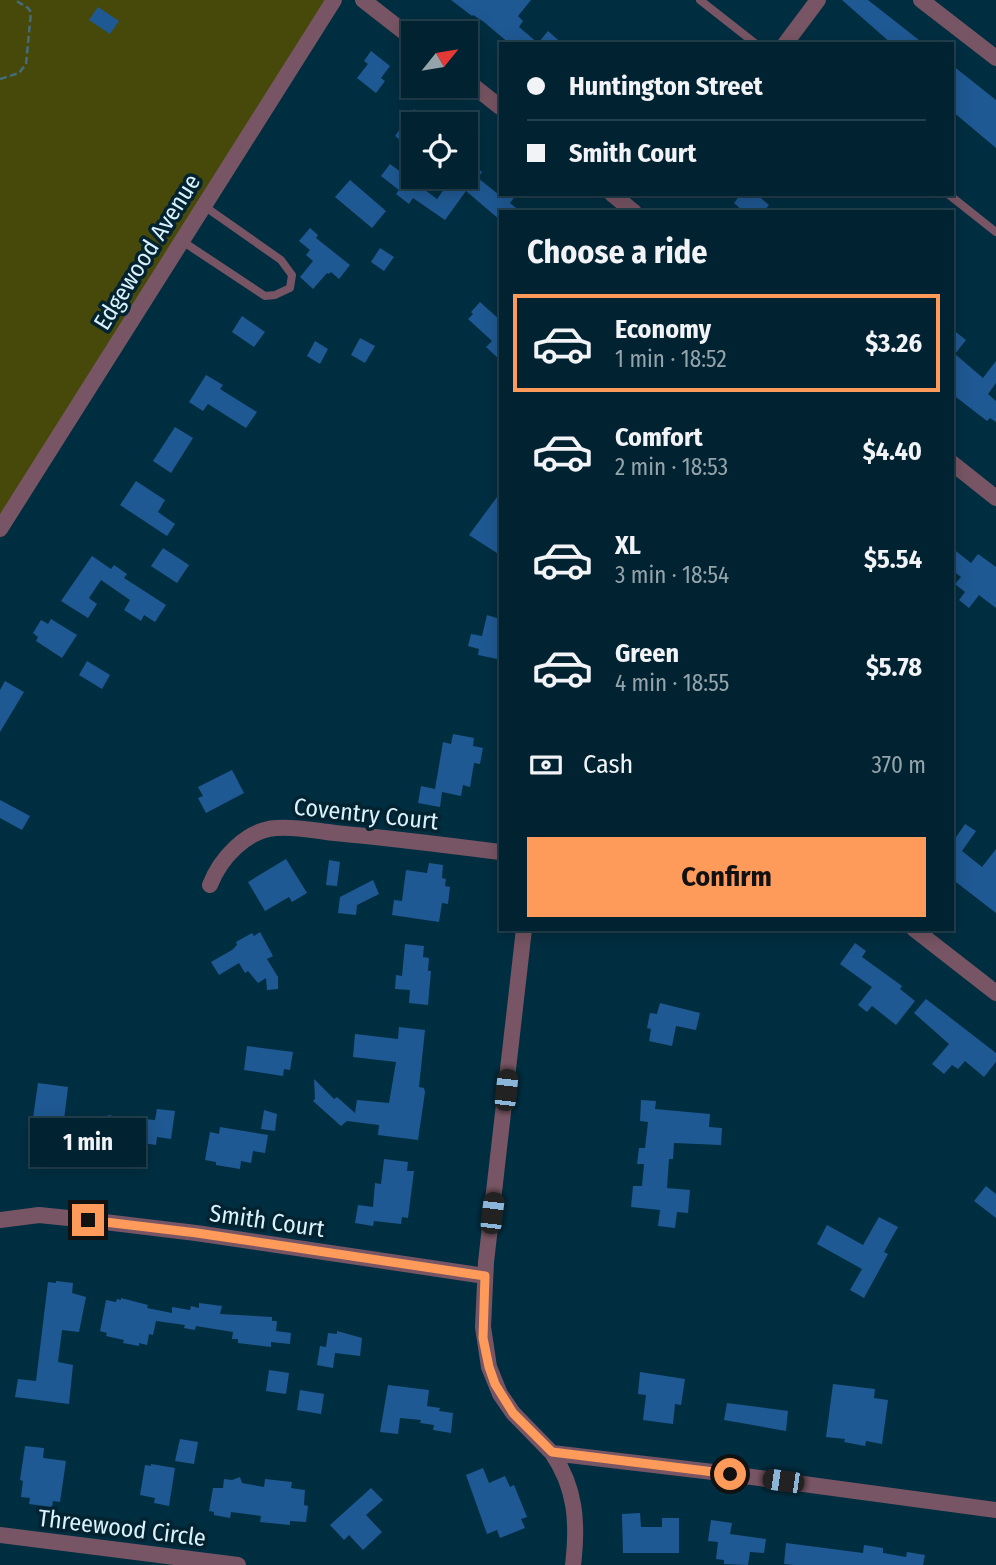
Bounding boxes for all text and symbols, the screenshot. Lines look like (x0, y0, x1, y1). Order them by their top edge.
north arrow (401, 21, 478, 98)
map controls (401, 21, 478, 189)
text: Huntington Street (569, 71, 763, 102)
button: locate (401, 112, 478, 189)
text: Smith Court (569, 138, 696, 169)
street label: Edgewood Avenue (88, 169, 206, 335)
text: Choose a ride (527, 233, 708, 271)
icon: car (531, 312, 594, 375)
text: Economy (615, 314, 711, 345)
text: $3.26 (865, 328, 922, 359)
text: 1 min · 18:52 (615, 345, 727, 373)
icon: car (531, 420, 594, 483)
text: Comfort (615, 422, 703, 453)
text: $4.40 (863, 436, 922, 467)
text: 2 min · 18:53 (615, 453, 728, 481)
icon: car (531, 528, 594, 591)
text: XL (615, 530, 641, 561)
text: $5.54 (864, 544, 922, 575)
text: 3 min · 18:54 (615, 561, 729, 589)
icon: car (531, 636, 594, 699)
text: Green (615, 638, 679, 669)
text: $5.78 (866, 652, 922, 683)
text: 4 min · 18:55 (615, 669, 729, 697)
icon: cash (527, 746, 565, 784)
text: Cash (583, 749, 633, 780)
text: 370 m (872, 751, 926, 779)
street label: Coventry Court (292, 792, 440, 836)
button: Confirm (527, 837, 926, 917)
car (494, 1068, 519, 1112)
callout: 1 min (30, 1118, 146, 1168)
text: 1 min (63, 1128, 113, 1156)
car (480, 1191, 505, 1235)
street label: Smith Court (208, 1199, 326, 1243)
route end (72, 1204, 104, 1236)
route start (714, 1458, 746, 1490)
car (761, 1468, 806, 1494)
street label: Threewood Circle (36, 1504, 208, 1552)

